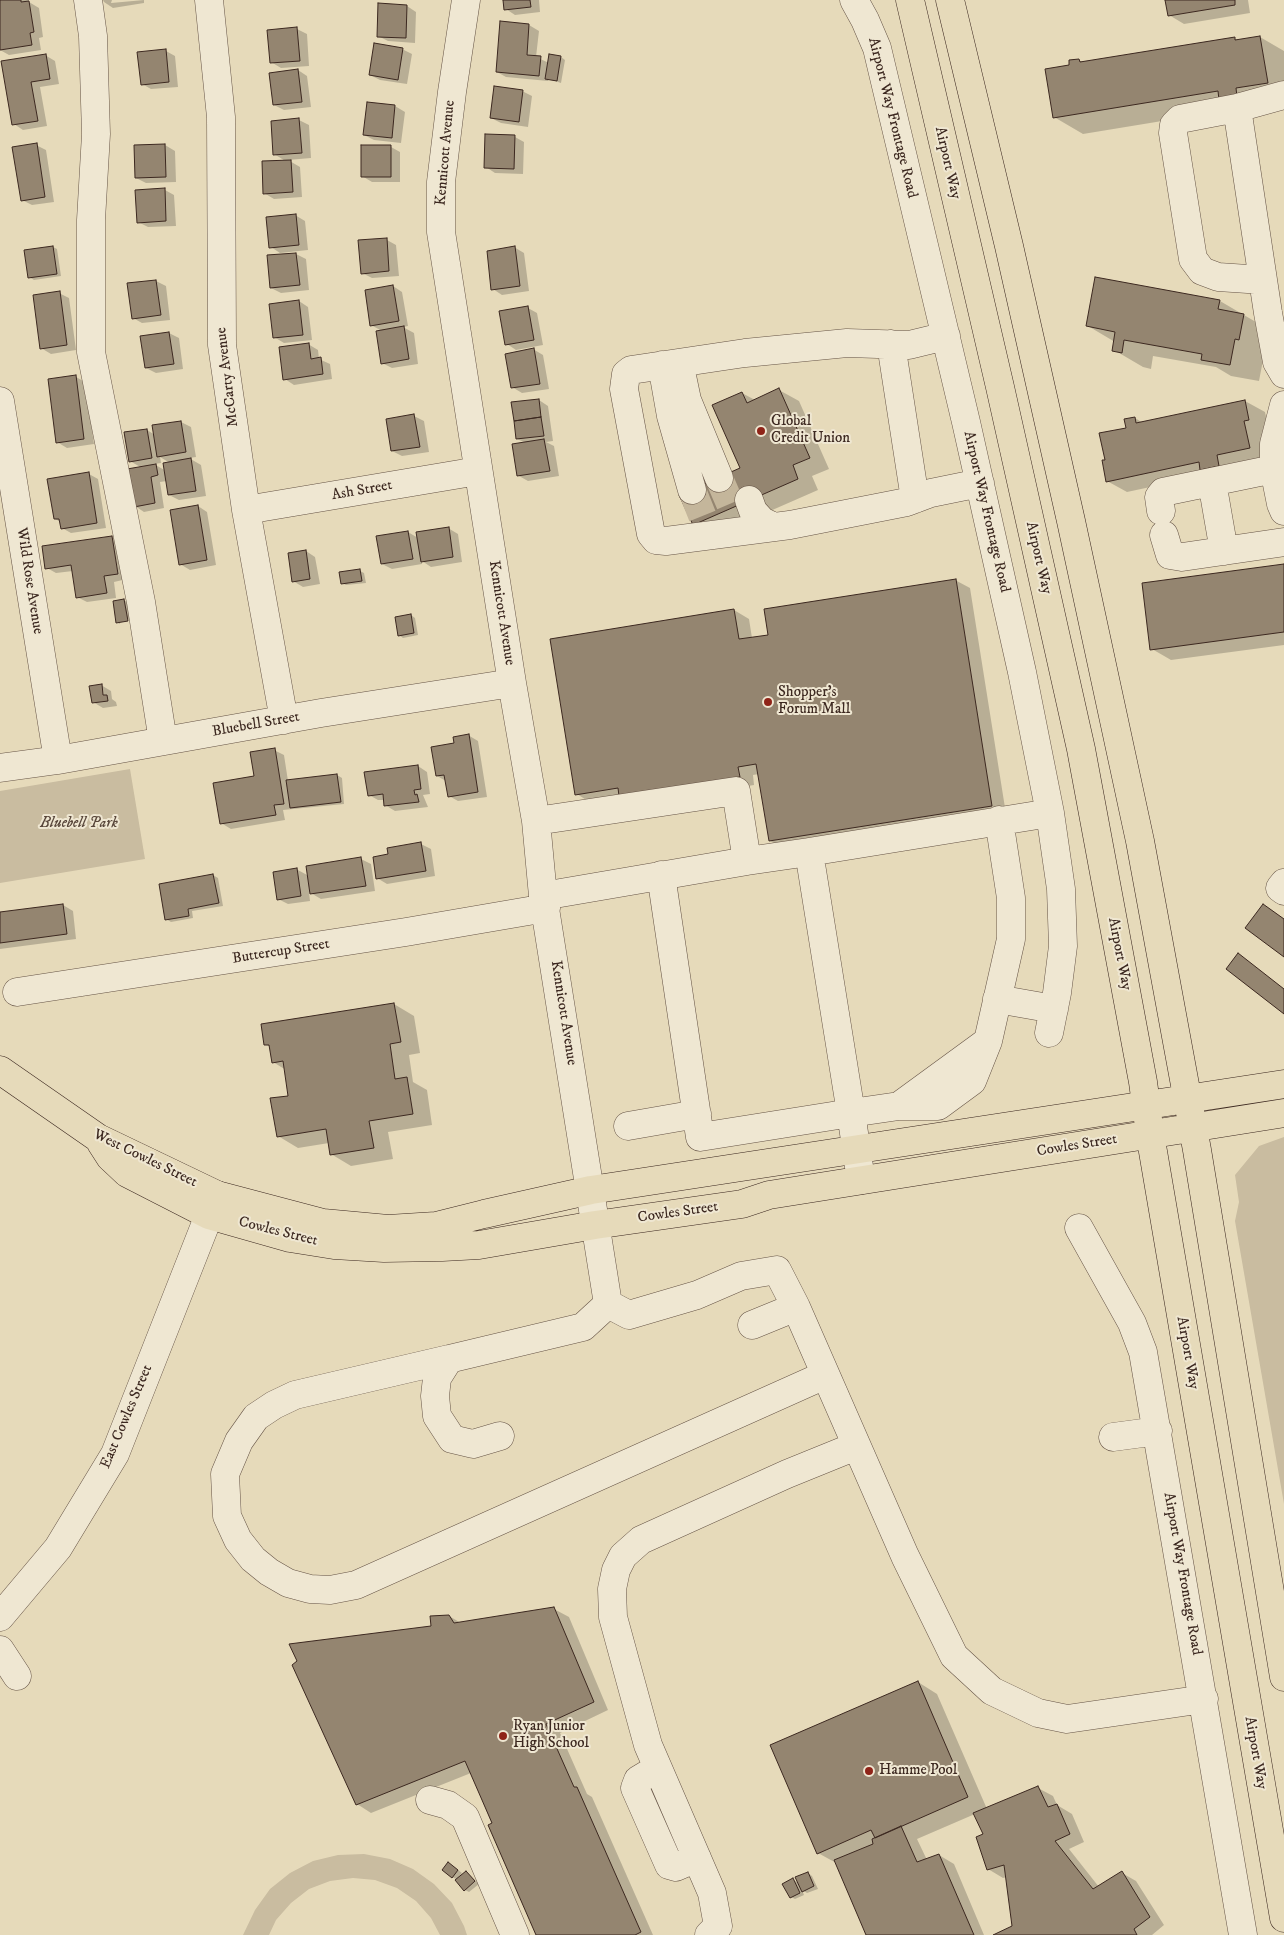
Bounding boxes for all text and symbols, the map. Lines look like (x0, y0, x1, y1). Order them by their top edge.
street label: Airport Way Frontage Road (863, 36, 921, 200)
street label: Kennicott Avenue (432, 99, 460, 207)
street label: Airport Way (930, 125, 964, 201)
street label: McCarty Avenue (213, 326, 243, 428)
place label: Global Credit Union (771, 413, 850, 448)
marker: Global Credit Union (755, 425, 767, 437)
street label: Airport Way Frontage Road (959, 430, 1013, 594)
street label: Ash Street (330, 477, 394, 505)
street label: Airport Way (1021, 520, 1055, 596)
street label: Wild Rose Avenue (12, 526, 46, 636)
street label: Kennicott Avenue (484, 559, 518, 667)
place label: Shopper's Forum Mall (778, 684, 850, 719)
marker: Shopper's Forum Mall (762, 696, 774, 708)
street label: Bluebell Street (211, 708, 301, 742)
park label: Bluebell Park (40, 815, 118, 833)
street label: Airport Way (1103, 916, 1135, 992)
street label: Buttercup Street (231, 935, 331, 969)
street label: Kennicott Avenue (546, 959, 580, 1067)
street label: West Cowles Street (90, 1126, 200, 1192)
street label: Cowles Street (1036, 1131, 1118, 1161)
street label: Cowles Street (637, 1198, 719, 1228)
street label: Cowles Street (237, 1213, 319, 1251)
street label: Airport Way (1172, 1315, 1202, 1391)
street label: East Cowles Street (97, 1362, 157, 1472)
street label: Airport Way Frontage Road (1159, 1491, 1205, 1657)
street label: Airport Way (1240, 1715, 1270, 1791)
place label: Ryan Junior High School (513, 1718, 589, 1753)
marker: Ryan Junior High School (497, 1730, 509, 1742)
place label: Hamme Pool (879, 1762, 957, 1780)
marker: Hamme Pool (863, 1765, 875, 1777)

